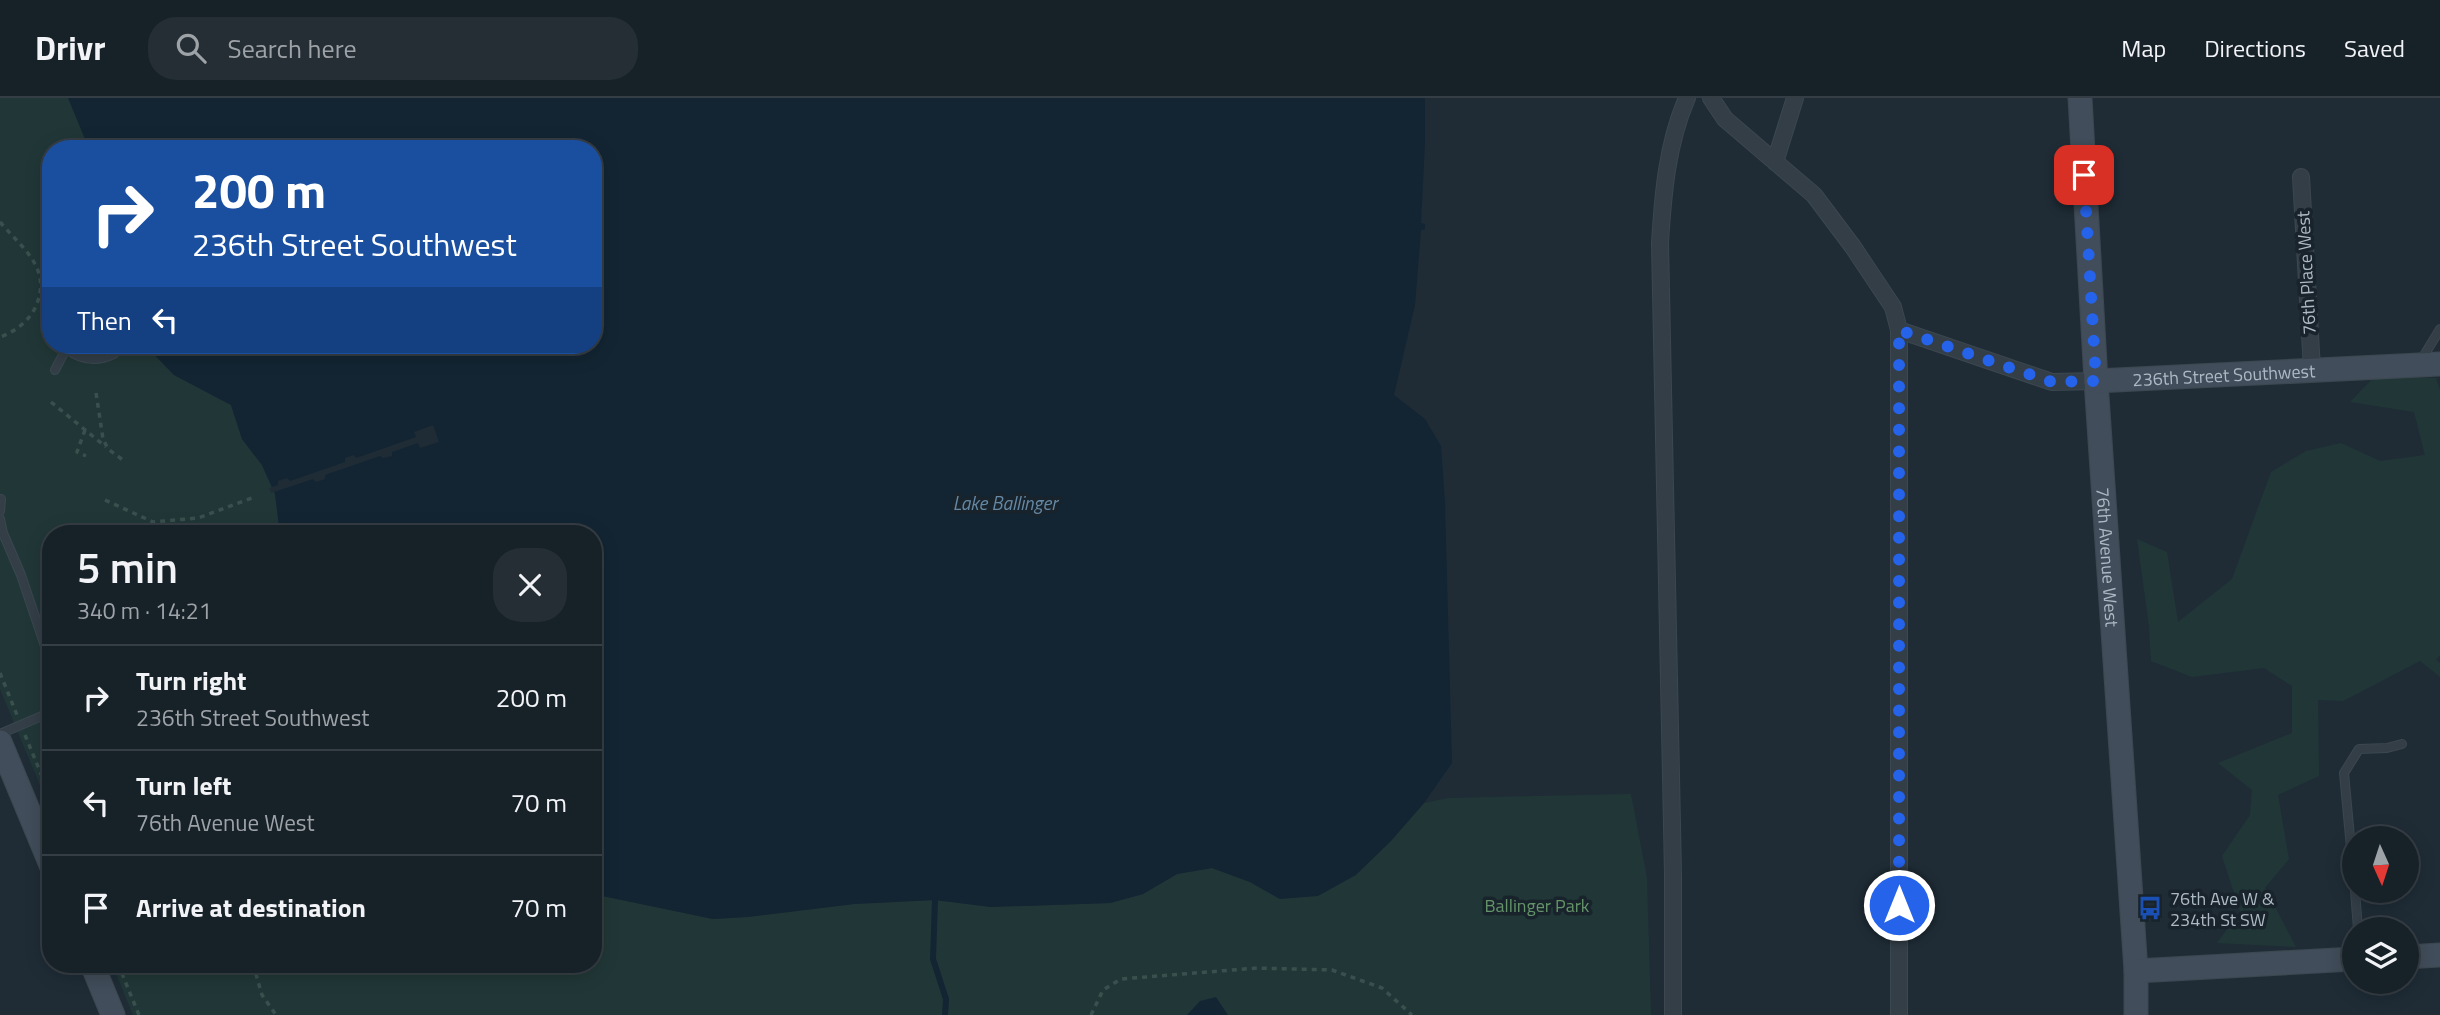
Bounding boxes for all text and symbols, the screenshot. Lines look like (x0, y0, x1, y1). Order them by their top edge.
search box (148, 17, 638, 80)
text: Drivr (35, 23, 106, 73)
icon: search (172, 29, 210, 67)
text: Search here (228, 29, 357, 68)
text: Map (2121, 30, 2166, 66)
text: Directions (2204, 30, 2306, 66)
text: Saved (2344, 30, 2405, 66)
pin (2054, 145, 2114, 205)
text: 200 m (192, 152, 326, 227)
icon: arrive (2065, 156, 2103, 194)
icon: right (77, 168, 168, 259)
street label: 76th Place West (2289, 210, 2323, 336)
text: 236th Street Southwest (192, 220, 517, 268)
text: Then (77, 301, 132, 340)
icon: left (146, 301, 184, 339)
street label: 236th Street Southwest (2132, 357, 2317, 393)
street label: 76th Avenue West (2090, 486, 2126, 628)
water label: Lake Ballinger (953, 488, 1059, 517)
text: 5 min (77, 535, 178, 599)
button: close (493, 548, 567, 622)
text: 340 m · 14:21 (77, 593, 212, 628)
text: Turn right (136, 661, 247, 700)
text: 200 m (496, 678, 567, 717)
icon: right (77, 679, 115, 717)
text: 236th Street Southwest (136, 700, 369, 735)
text: Turn left (136, 766, 231, 805)
text: 70 m (510, 783, 567, 822)
icon: left (77, 784, 115, 822)
text: 76th Avenue West (136, 805, 315, 840)
north arrow (2342, 826, 2418, 903)
map controls (2342, 826, 2419, 994)
position arrow (1862, 868, 1936, 942)
place label: 76th Ave W & 234th St SW (2170, 885, 2275, 933)
text: Arrive at destination (136, 888, 366, 927)
text: 70 m (510, 888, 567, 927)
icon: arrive (77, 889, 115, 927)
park label: Ballinger Park (1484, 892, 1590, 919)
bus stop icon: 76th Ave W & 234th St SW (2136, 894, 2164, 922)
button: layers (2342, 917, 2419, 994)

